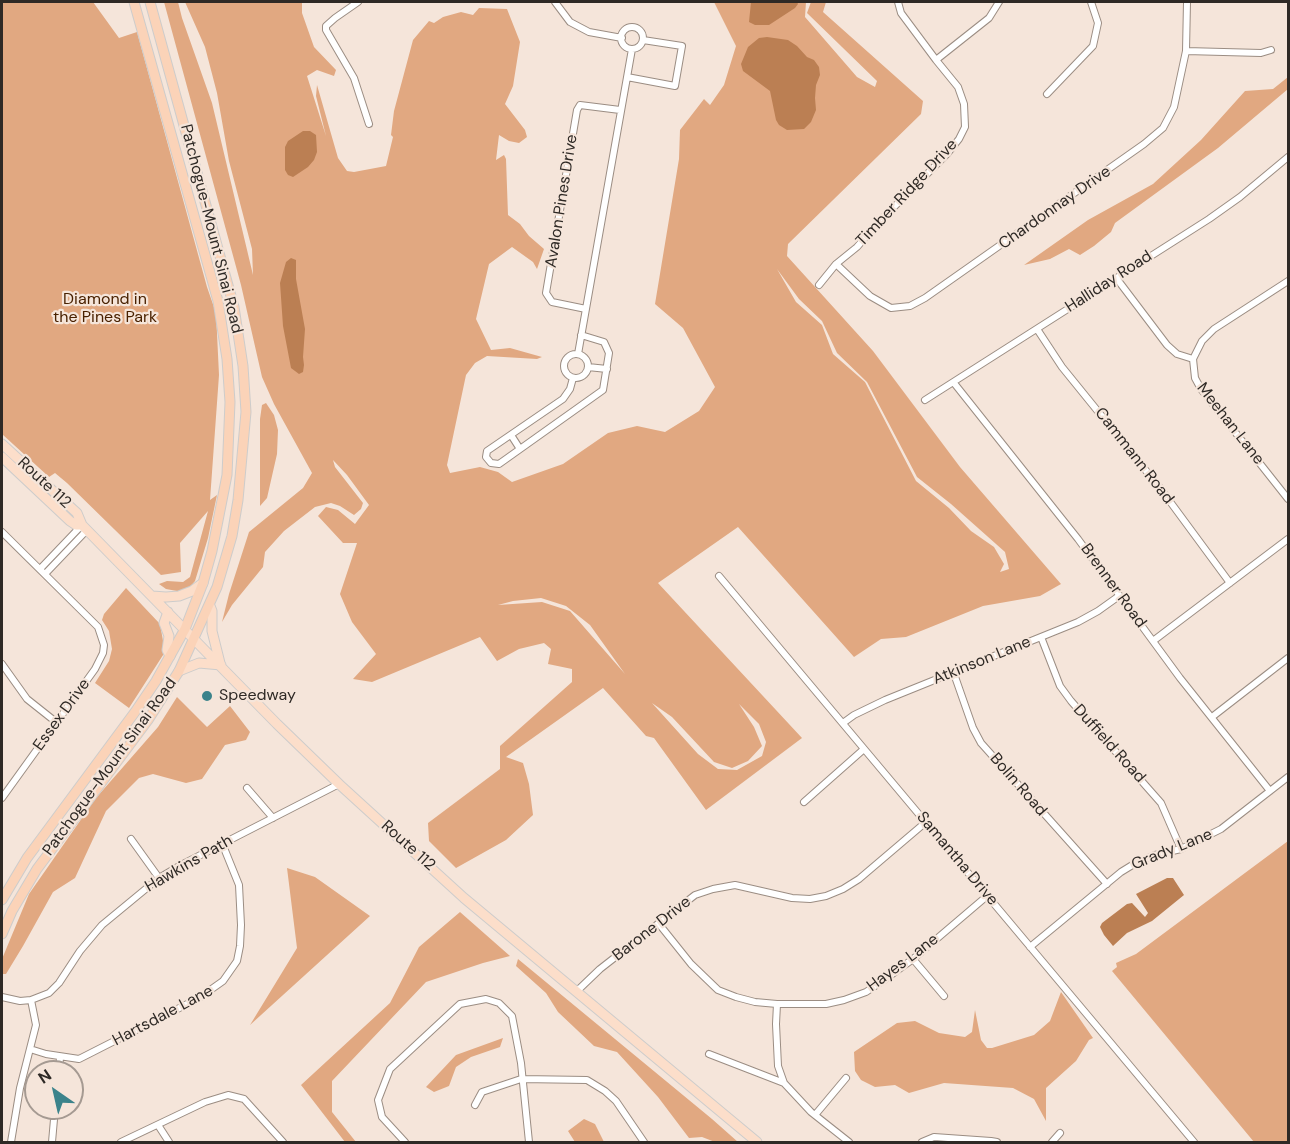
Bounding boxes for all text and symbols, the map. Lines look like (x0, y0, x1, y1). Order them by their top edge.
street label: Patchogue-Mount Sinai Road (176, 122, 246, 336)
street label: Avalon Pines Drive (542, 133, 582, 269)
street label: Timber Ridge Drive (852, 135, 962, 251)
street label: Chardonnay Drive (995, 162, 1115, 254)
street label: Halliday Road (1062, 247, 1156, 317)
park label: Diamond in the Pines Park (53, 290, 157, 328)
street label: Meehan Lane (1192, 379, 1268, 469)
street label: Cammann Road (1090, 404, 1178, 508)
street label: Route 112 (13, 453, 75, 513)
street label: Brenner Road (1076, 540, 1150, 632)
street label: Atkinson Lane (930, 633, 1034, 689)
street label: Patchogue-Mount Sinai Road (39, 674, 181, 860)
street label: Essex Drive (30, 675, 94, 755)
place label: Speedway (219, 686, 296, 706)
marker: Speedway (200, 689, 214, 703)
street label: Duffield Road (1069, 701, 1149, 787)
street label: Bolin Road (985, 750, 1051, 820)
street label: Samantha Drive (912, 808, 1002, 910)
street label: Route 112 (377, 817, 439, 875)
street label: Grady Lane (1129, 825, 1215, 875)
street label: Hawkins Path (142, 831, 236, 897)
street label: Barone Drive (609, 893, 695, 965)
street label: Hayes Lane (864, 930, 942, 996)
street label: Hartsdale Lane (110, 981, 216, 1051)
north arrow (24, 1060, 84, 1120)
text: N (34, 1064, 55, 1088)

